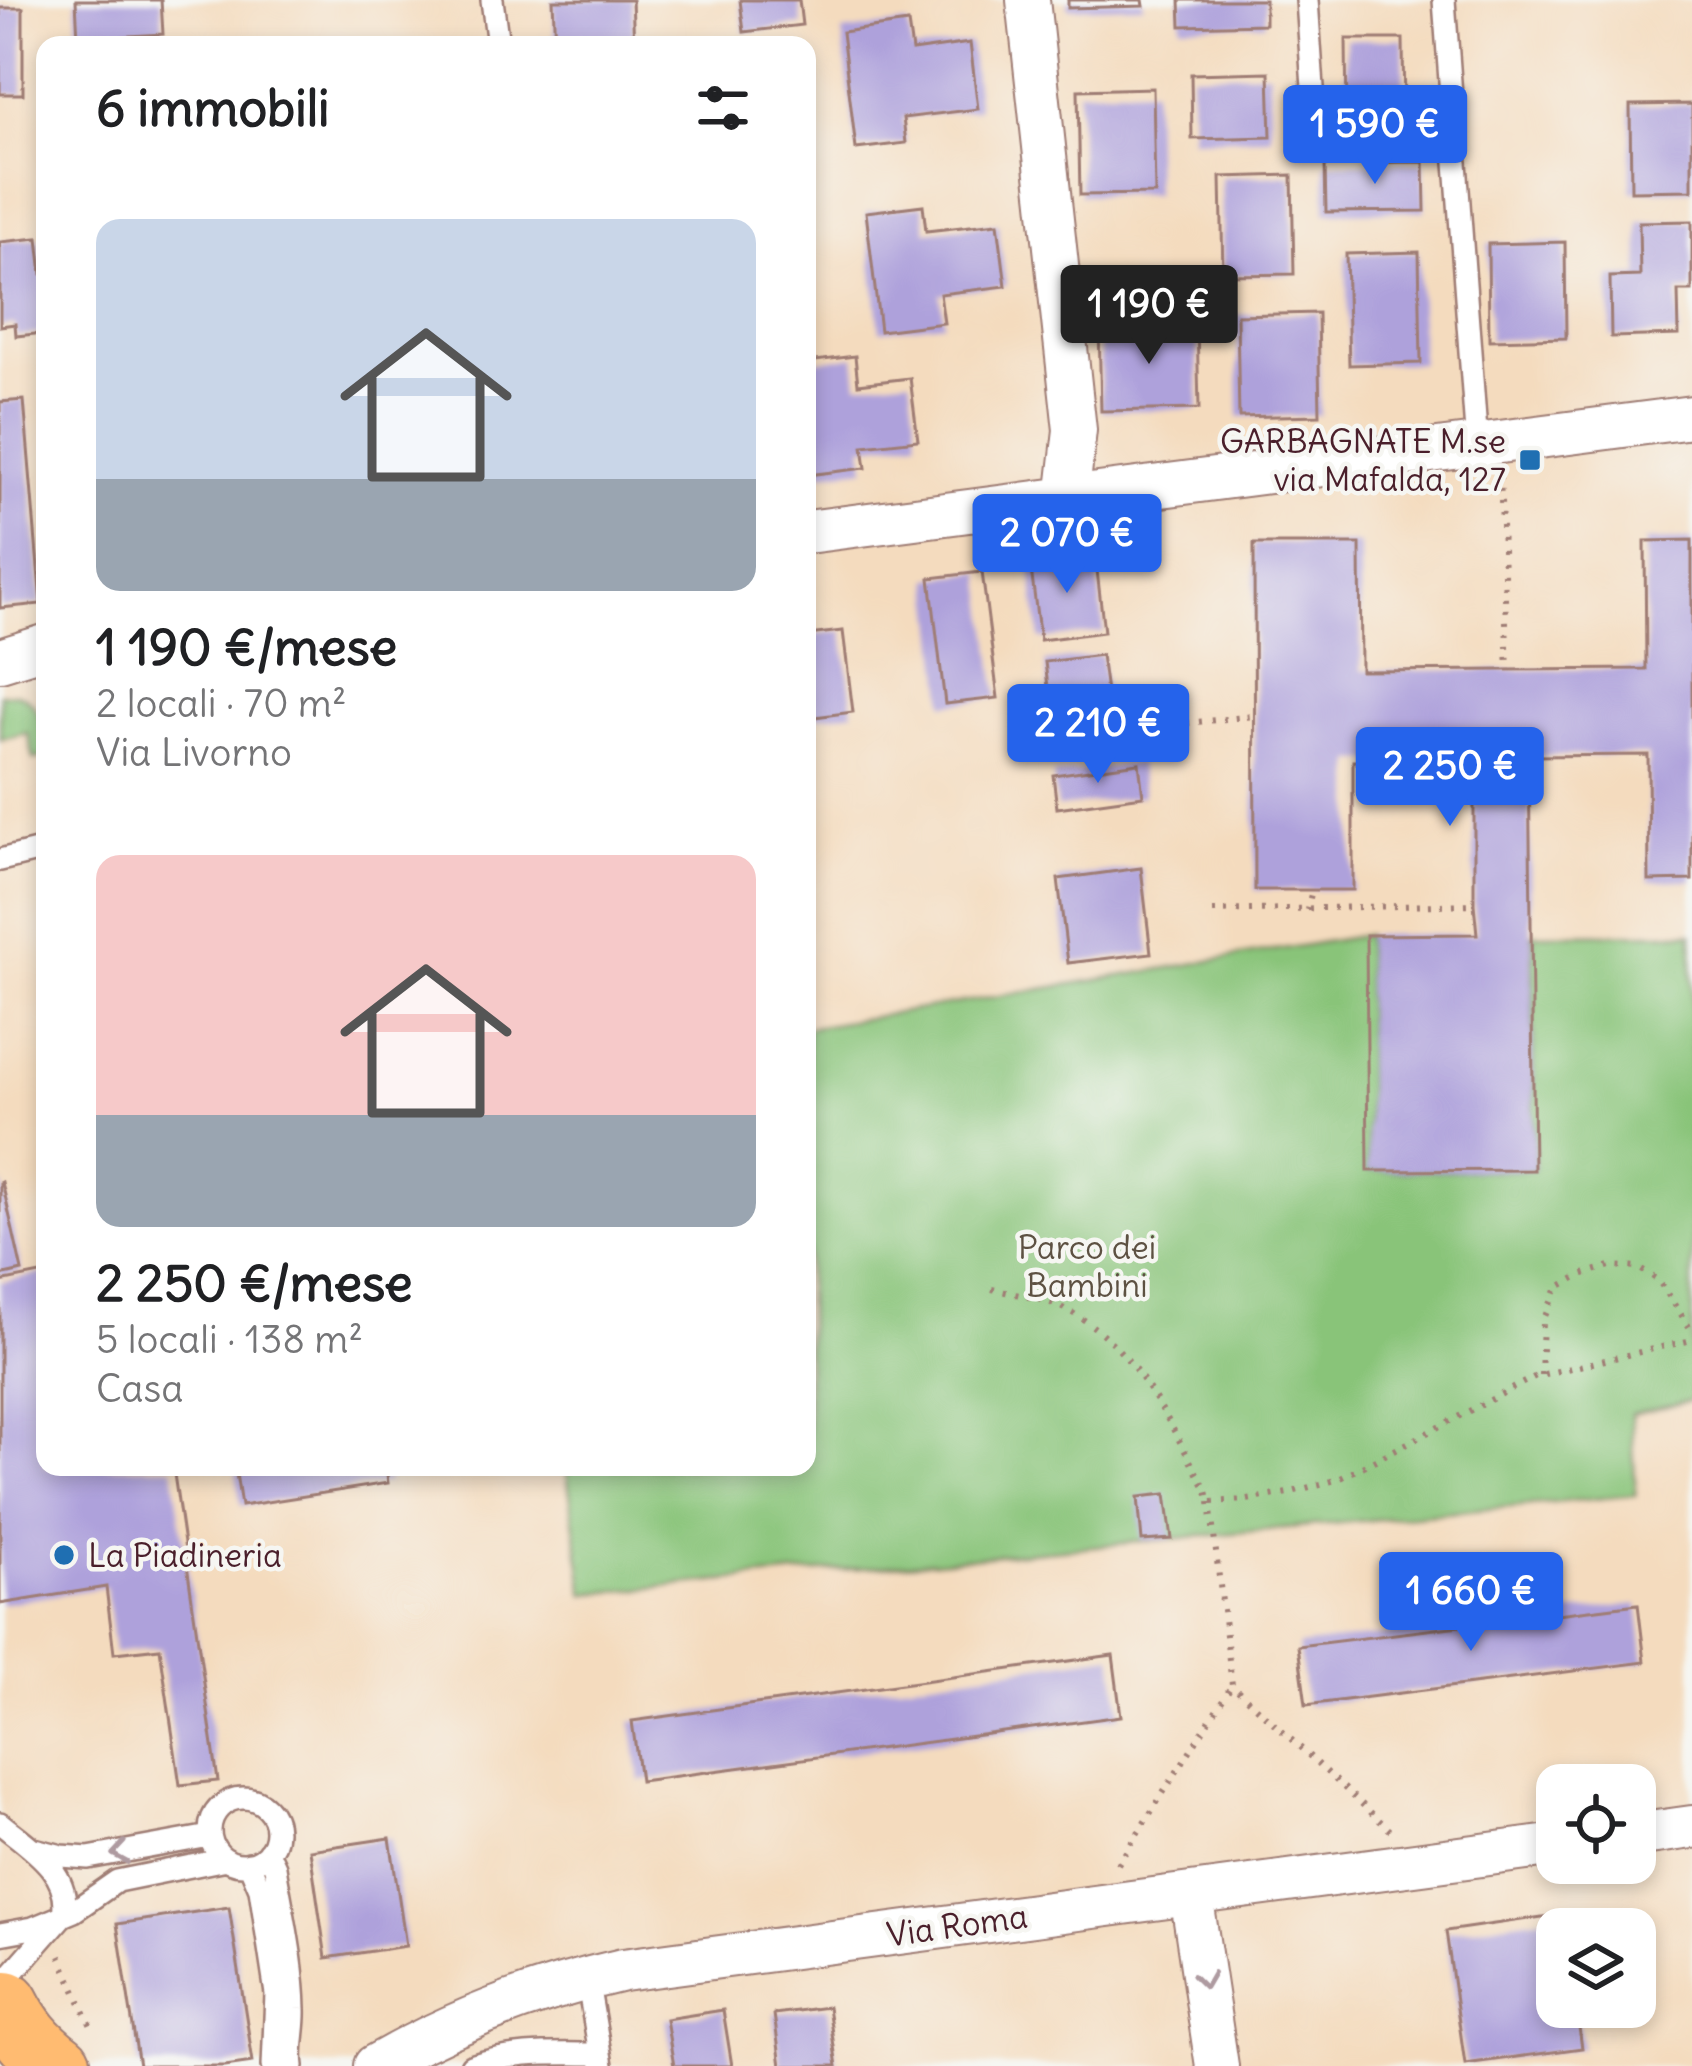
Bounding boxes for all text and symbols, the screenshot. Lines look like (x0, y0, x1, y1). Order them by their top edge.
icon: filters (690, 75, 756, 141)
text: 6 immobili (96, 76, 330, 140)
pin: 1 590 € (1264, 85, 1486, 187)
text: 1 590 € (1310, 99, 1440, 148)
pin: 1 190 € (1038, 265, 1260, 367)
text: 1 190 € (1088, 279, 1210, 328)
icon: home (318, 297, 534, 513)
place label: GARBAGNATE M.se via Mafalda, 127 (1220, 420, 1506, 500)
marker: GARBAGNATE M.se via Mafalda, 127 (1517, 447, 1543, 473)
pin: 2 070 € (956, 494, 1178, 596)
text: 2 070 € (1000, 508, 1134, 557)
text: 1 190 €/mese (96, 615, 397, 679)
text: 2 locali · 70 m² (96, 679, 347, 728)
pin: 2 210 € (987, 684, 1209, 786)
text: 2 210 € (1034, 698, 1162, 747)
pin: 2 250 € (1339, 727, 1561, 829)
text: Via Livorno (96, 728, 292, 777)
text: 2 250 € (1383, 741, 1517, 790)
icon: home (318, 933, 534, 1149)
park label: Parco dei Bambini (1018, 1226, 1156, 1306)
text: 2 250 €/mese (96, 1251, 413, 1315)
text: 5 locali · 138 m² (96, 1315, 363, 1364)
text: Casa (96, 1364, 184, 1413)
place label: La Piadineria (88, 1534, 282, 1576)
marker: La Piadineria (51, 1542, 77, 1568)
pin: 1 660 € (1360, 1552, 1582, 1654)
text: 1 660 € (1406, 1566, 1536, 1615)
map controls (1536, 1764, 1656, 2028)
button: locate (1536, 1764, 1656, 1884)
one-way arrow (110, 1839, 130, 1864)
street label: Via Roma (884, 1894, 1030, 1956)
button: layers (1536, 1908, 1656, 2028)
one-way arrow (1190, 1970, 1216, 1990)

